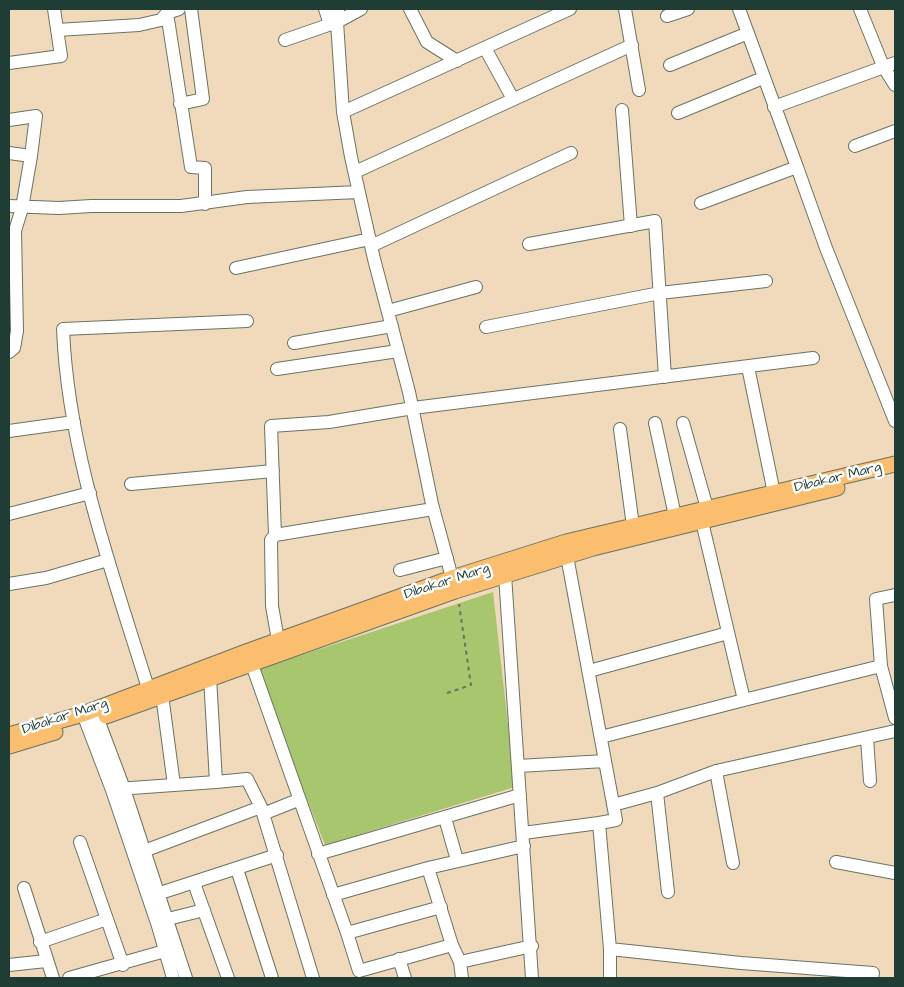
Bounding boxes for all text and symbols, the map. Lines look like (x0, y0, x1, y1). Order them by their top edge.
street label: Dibakar Marg (793, 459, 883, 497)
street label: Dibakar Marg (402, 560, 492, 604)
street label: Dibakar Marg (20, 695, 110, 739)

